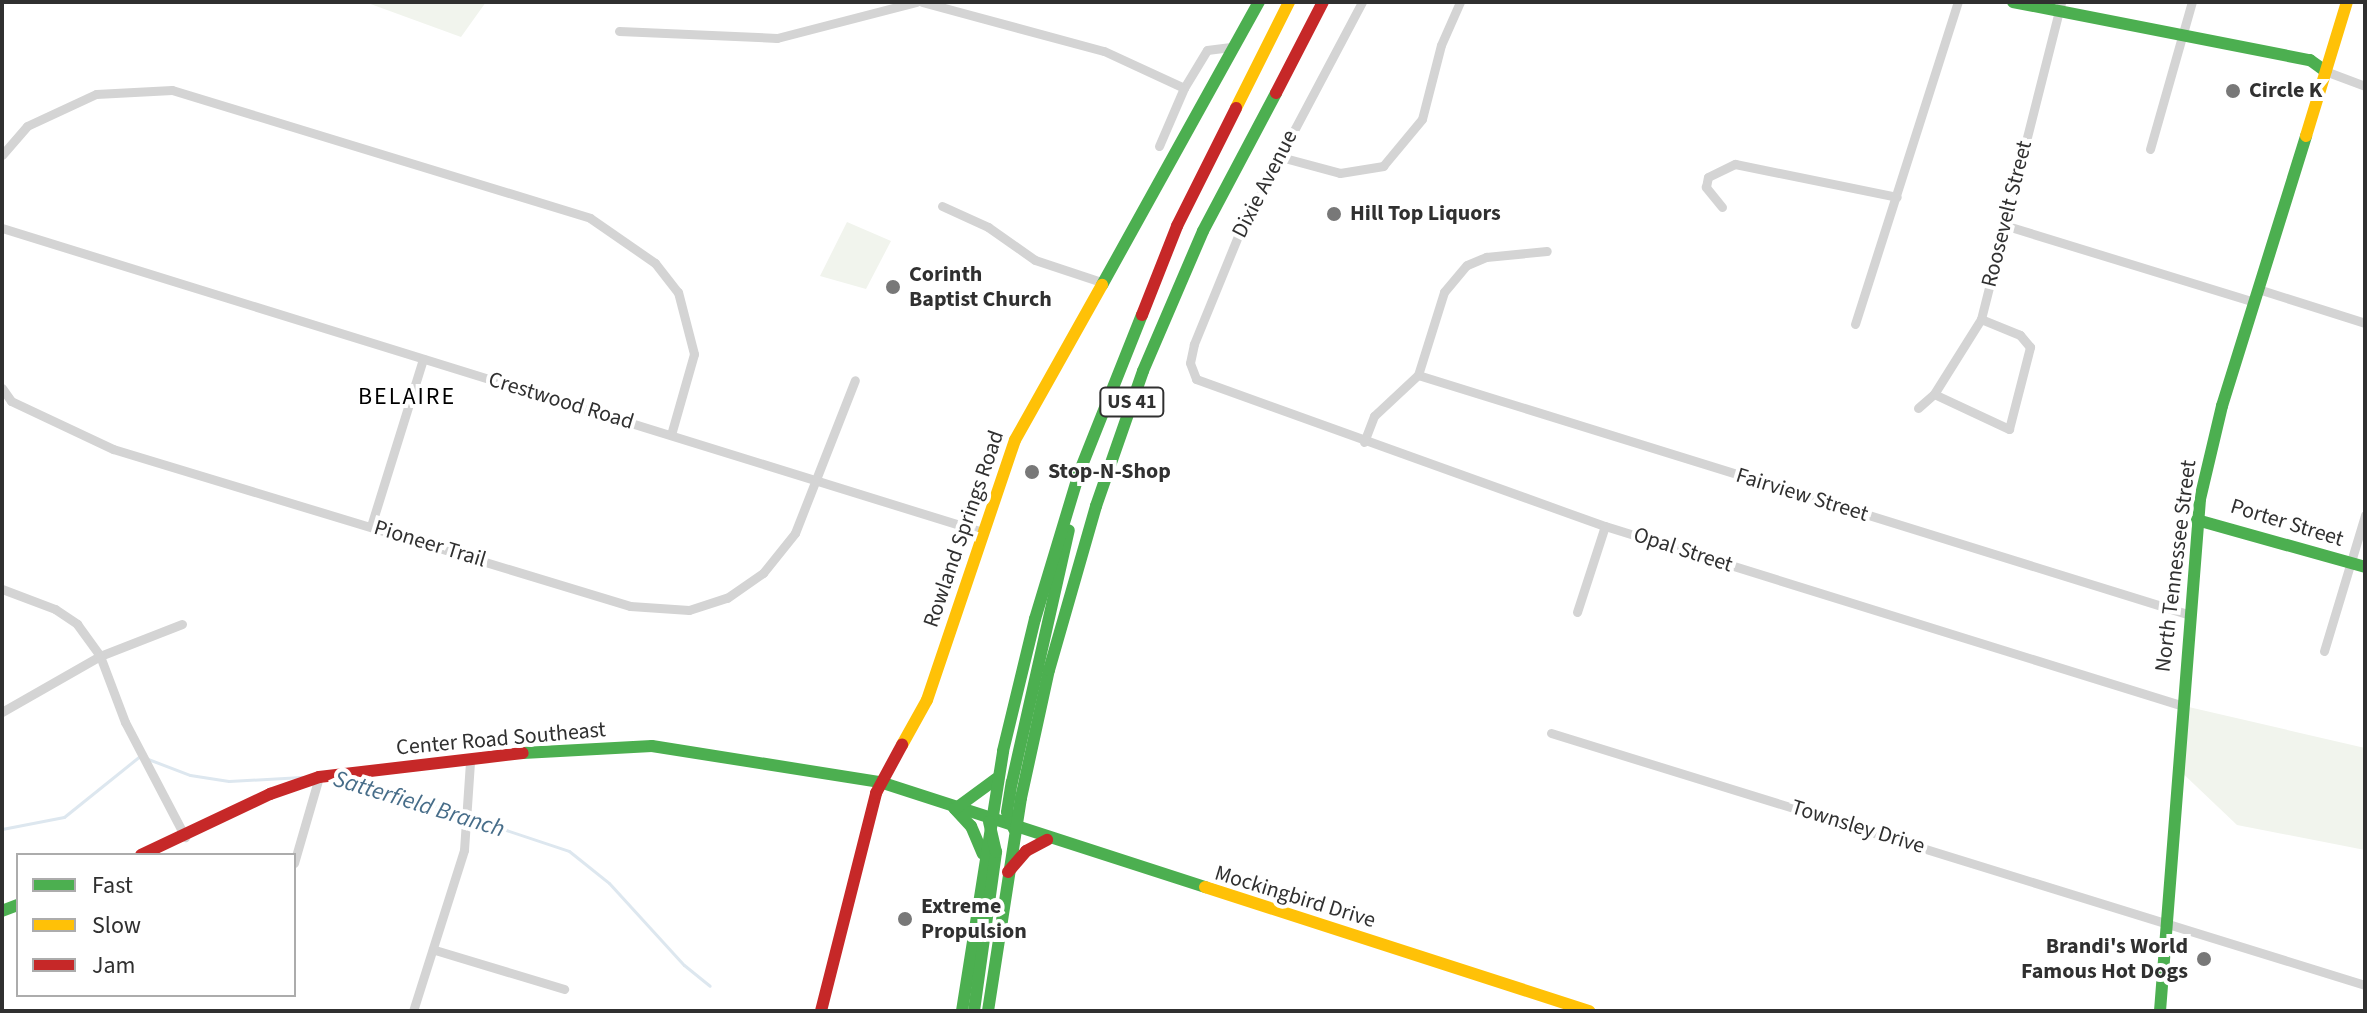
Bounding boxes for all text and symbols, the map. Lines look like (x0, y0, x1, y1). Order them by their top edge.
place label: Circle K (2249, 78, 2322, 104)
marker: Circle K (2224, 82, 2242, 100)
street label: Dixie Avenue (1227, 126, 1303, 242)
street label: Roosevelt Street (1976, 138, 2038, 290)
place label: Hill Top Liquors (1350, 201, 1501, 227)
marker: Hill Top Liquors (1325, 205, 1343, 223)
place label: Corinth Baptist Church (909, 261, 1052, 312)
marker: Corinth Baptist Church (884, 278, 902, 296)
street label: Crestwood Road (485, 366, 637, 436)
district label: BELAIRE (358, 383, 456, 411)
road number: US 41 (1098, 386, 1166, 418)
street label: Rowland Springs Road (918, 427, 1010, 631)
street label: North Tennessee Street (2150, 458, 2202, 674)
place label: Stop-N-Shop (1048, 459, 1171, 485)
street label: Fairview Street (1733, 462, 1871, 528)
marker: Stop-N-Shop (1023, 463, 1041, 481)
street label: Porter Street (2227, 493, 2347, 553)
street label: Pioneer Trail (371, 514, 489, 574)
street label: Opal Street (1630, 522, 1736, 578)
street label: Center Road Southeast (395, 717, 607, 761)
water label: Satterfield Branch (330, 764, 508, 844)
street label: Townsley Drive (1788, 794, 1928, 860)
legend (16, 853, 296, 997)
street label: Mockingbird Drive (1211, 860, 1379, 934)
text: Fast (92, 868, 133, 903)
place label: Extreme Propulsion (921, 893, 1027, 944)
text: Slow (92, 908, 141, 943)
marker: Extreme Propulsion (896, 910, 914, 928)
place label: Brandi's World Famous Hot Dogs (2021, 933, 2188, 984)
text: Jam (92, 948, 136, 983)
marker: Brandi's World Famous Hot Dogs (2195, 950, 2213, 968)

